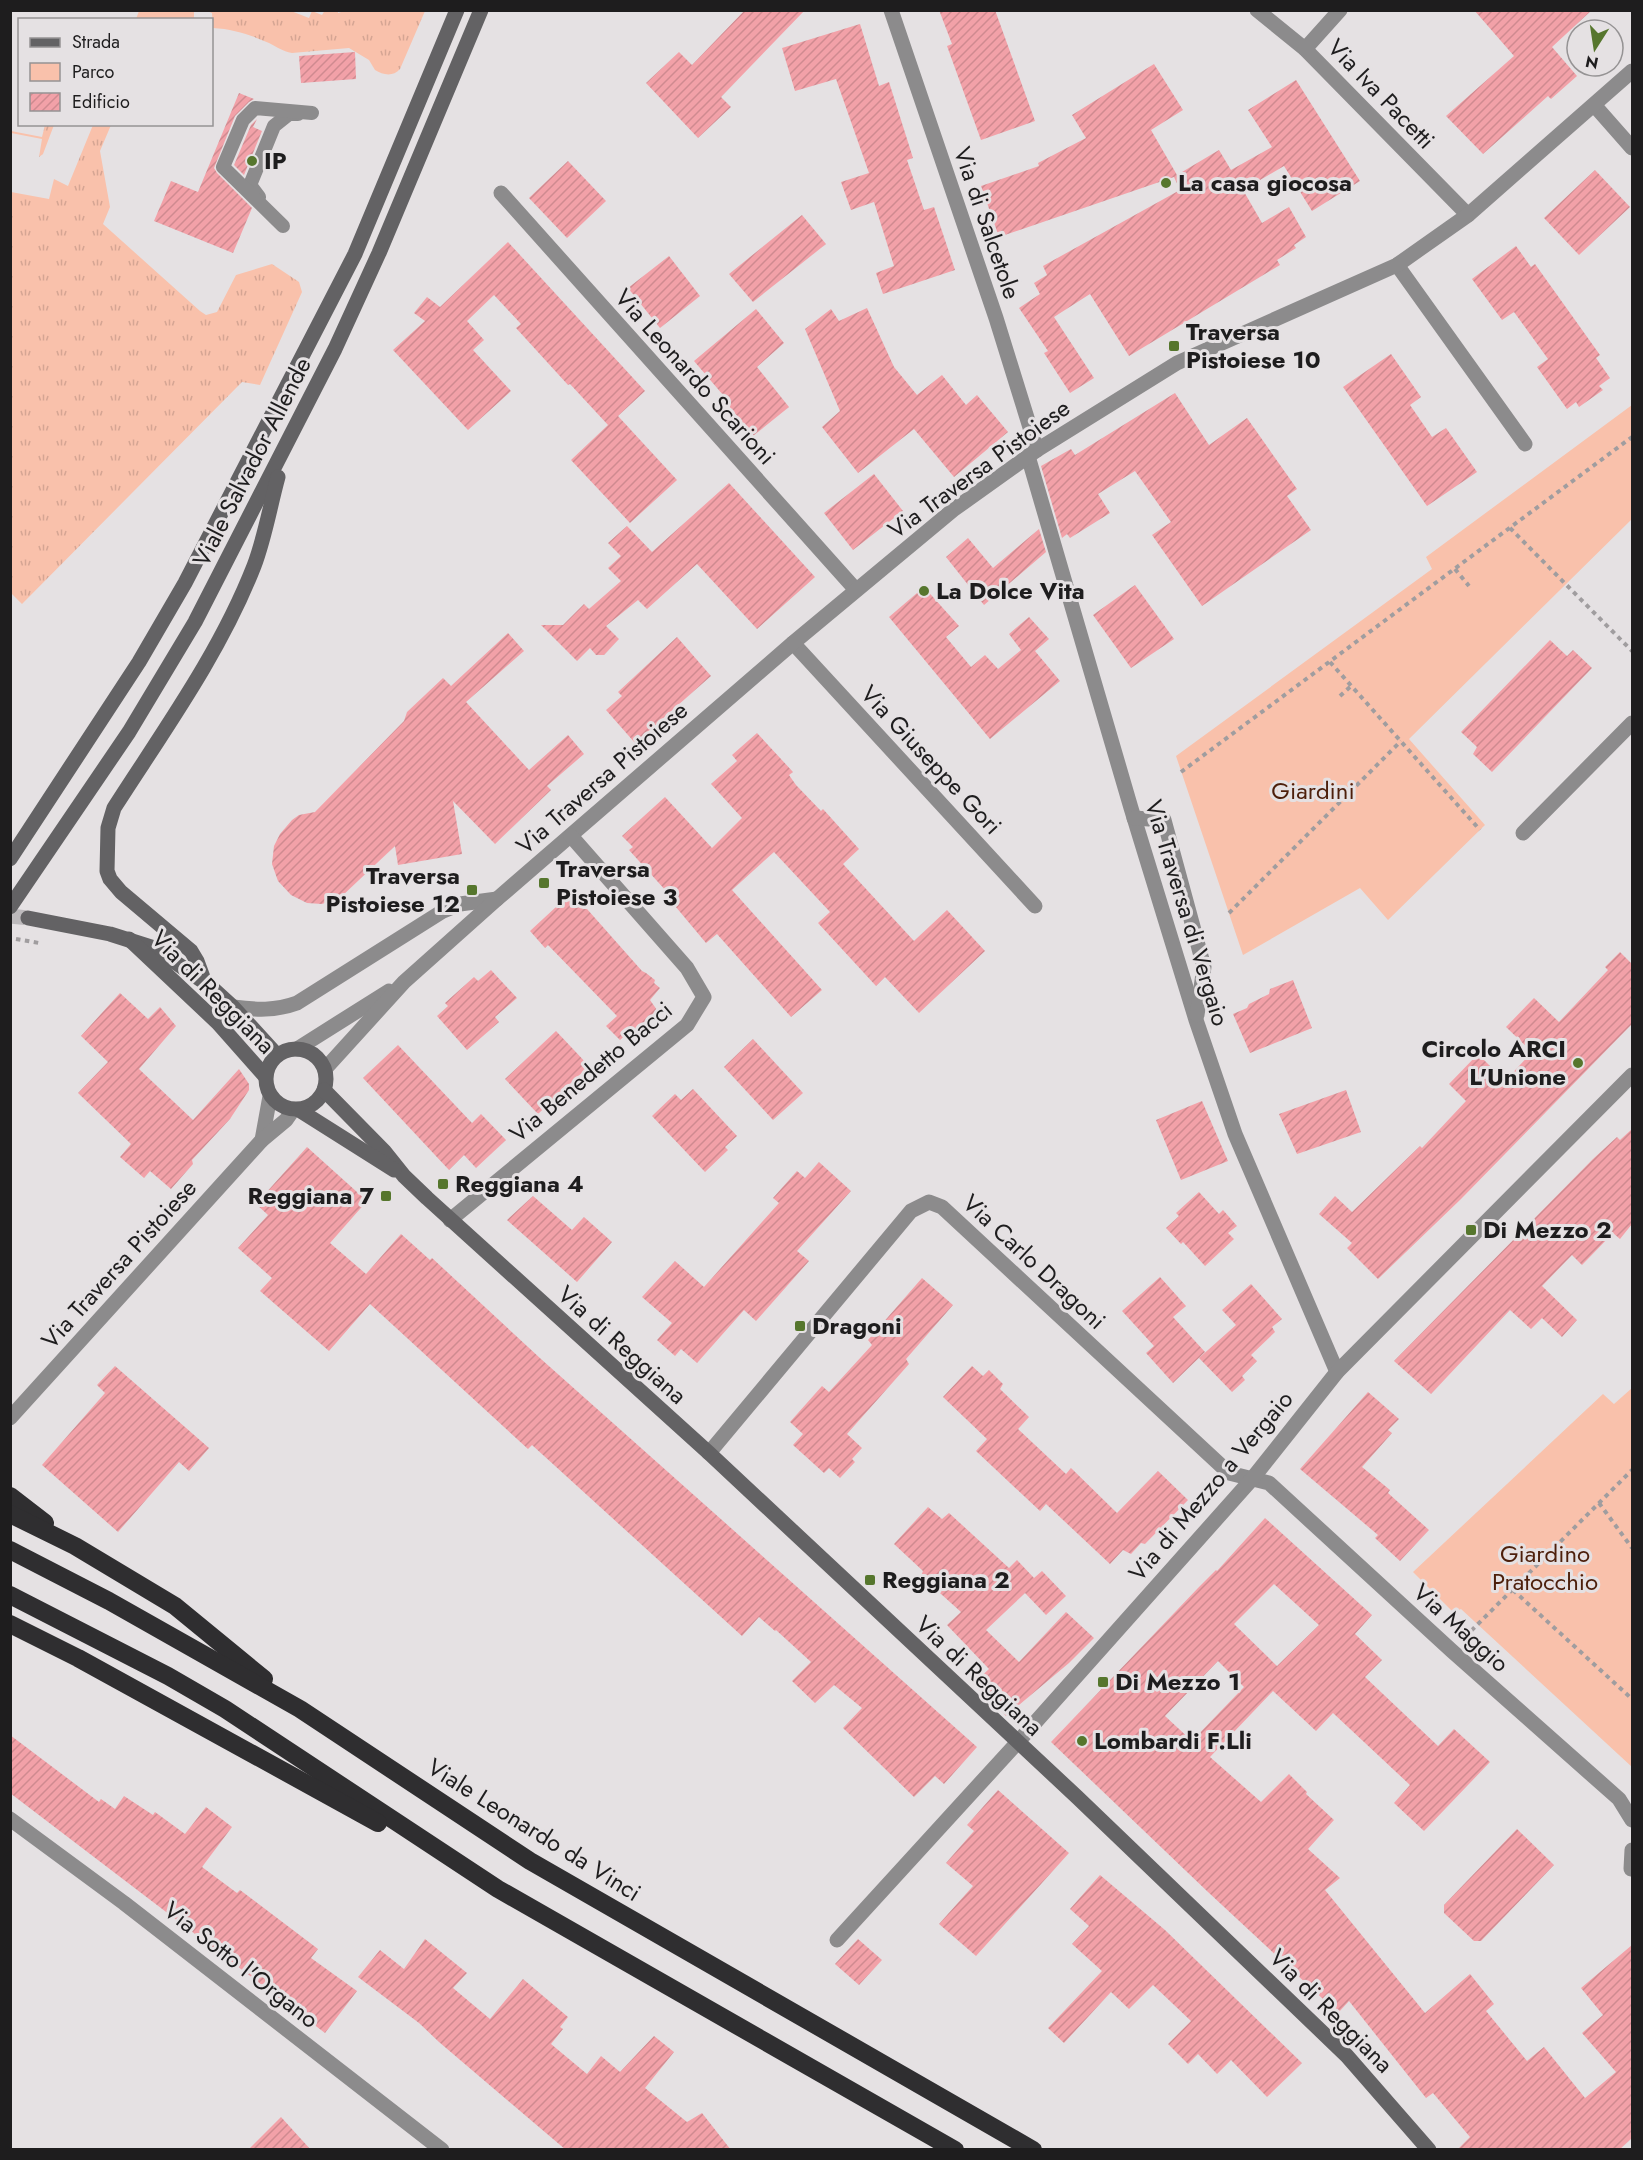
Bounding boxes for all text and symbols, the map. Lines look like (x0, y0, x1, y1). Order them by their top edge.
legend (18, 18, 213, 126)
north arrow (1565, 18, 1625, 78)
text: Strada (72, 29, 120, 55)
street label: Via Iva Pacetti (1320, 31, 1443, 157)
text: N (1583, 50, 1601, 75)
text: Parco (72, 59, 114, 85)
text: Edificio (72, 89, 130, 115)
street label: Via di Salcetole (945, 142, 1030, 304)
place label: IP (264, 143, 287, 178)
marker: IP (245, 154, 259, 168)
place label: La casa giocosa (1178, 165, 1352, 200)
marker: La casa giocosa (1159, 176, 1173, 190)
street label: Via Leonardo Scarioni (607, 281, 784, 472)
place label: Traversa Pistoiese 10 (1186, 314, 1321, 377)
marker: Traversa Pistoiese 10 (1167, 339, 1181, 353)
street label: Viale Salvador Allende (183, 351, 320, 573)
street label: Via Traversa Pistoiese (880, 391, 1077, 547)
place label: La Dolce Vita (936, 573, 1085, 608)
marker: La Dolce Vita (917, 584, 931, 598)
street label: Via Giuseppe Gori (853, 677, 1010, 842)
street label: Via Traversa Pistoiese (508, 693, 695, 862)
park label: Giardini (1271, 773, 1355, 808)
street label: Via Traversa di Vergaio (1136, 795, 1239, 1030)
place label: Traversa Pistoiese 3 (556, 851, 678, 914)
place label: Traversa Pistoiese 12 (325, 858, 460, 921)
marker: Traversa Pistoiese 3 (537, 876, 551, 890)
marker: Traversa Pistoiese 12 (465, 883, 479, 897)
street label: Via di Reggiana (143, 922, 283, 1062)
street label: Via Benedetto Bacci (501, 993, 680, 1150)
place label: Circolo ARCI L'Unione (1422, 1031, 1566, 1094)
marker: Circolo ARCI L'Unione (1571, 1056, 1585, 1070)
place label: Reggiana 4 (455, 1166, 584, 1201)
street label: Via Traversa Pistoiese (33, 1171, 204, 1356)
marker: Reggiana 4 (436, 1177, 450, 1191)
place label: Reggiana 7 (247, 1178, 375, 1213)
street label: Via Carlo Dragoni (955, 1186, 1114, 1337)
marker: Reggiana 7 (379, 1189, 393, 1203)
place label: Di Mezzo 2 (1483, 1212, 1612, 1247)
marker: Di Mezzo 2 (1464, 1223, 1478, 1237)
street label: Via di Reggiana (550, 1277, 695, 1412)
place label: Dragoni (812, 1308, 902, 1343)
marker: Dragoni (793, 1319, 807, 1333)
street label: Via di Mezzo a Vergaio (1120, 1383, 1301, 1589)
park label: Giardino Pratocchio (1492, 1536, 1598, 1599)
place label: Reggiana 2 (882, 1562, 1010, 1597)
marker: Reggiana 2 (863, 1573, 877, 1587)
street label: Via Maggio (1406, 1575, 1517, 1680)
street label: Via di Reggiana (908, 1607, 1051, 1744)
place label: Di Mezzo 1 (1115, 1664, 1240, 1699)
marker: Di Mezzo 1 (1096, 1675, 1110, 1689)
place label: Lombardi F.Lli (1094, 1723, 1252, 1758)
marker: Lombardi F.Lli (1075, 1734, 1089, 1748)
street label: Viale Leonardo da Vinci (421, 1750, 648, 1910)
street label: Via Sotto l'Organo (156, 1893, 326, 2036)
street label: Via di Reggiana (1261, 1941, 1401, 2081)

